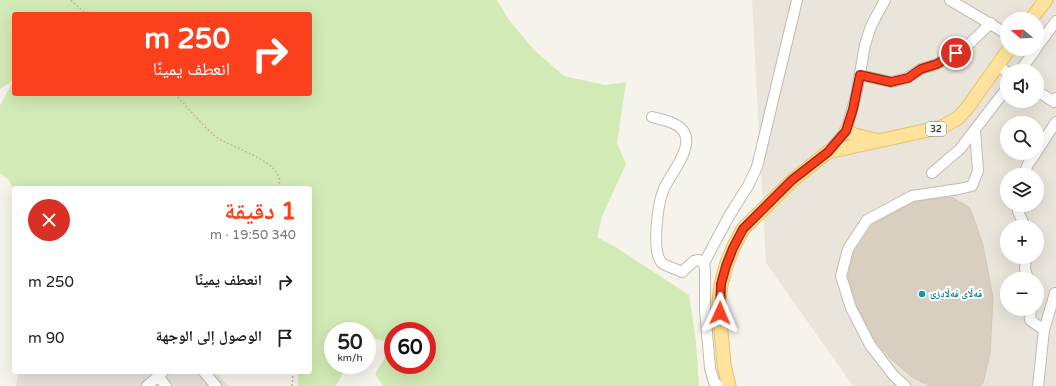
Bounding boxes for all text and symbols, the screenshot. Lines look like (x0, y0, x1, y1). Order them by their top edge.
north arrow (1000, 12, 1044, 56)
map controls (1000, 12, 1044, 316)
text: 250 m (144, 22, 230, 56)
icon: right (244, 28, 296, 80)
pin (939, 36, 973, 70)
icon: arrive (945, 42, 967, 64)
text: انعطف يمينًا (153, 58, 230, 80)
button: sound (1000, 64, 1044, 108)
button: search (1000, 116, 1044, 160)
road number: 32 (926, 122, 946, 136)
button: layers (1000, 168, 1044, 212)
text: 1 دقيقة (224, 197, 296, 226)
button: close (28, 199, 70, 241)
button: + (1000, 220, 1044, 264)
text: 340 m · 19:50 (210, 227, 296, 243)
text: انعطف يمينًا (194, 271, 262, 289)
icon: right (274, 271, 296, 293)
button: − (1000, 272, 1044, 316)
text: 250 m (28, 273, 74, 291)
place label: قەڵای قەڵادزێ (930, 287, 982, 300)
marker: قەڵای قەڵادزێ (917, 289, 927, 299)
position arrow (699, 292, 741, 334)
speed limit sign: 60 (384, 322, 436, 374)
text: الوصول إلى الوجهة (156, 327, 262, 345)
icon: arrive (274, 327, 296, 349)
text: 90 m (28, 329, 65, 347)
text: 50 (337, 331, 363, 355)
text: km/h (337, 352, 363, 364)

